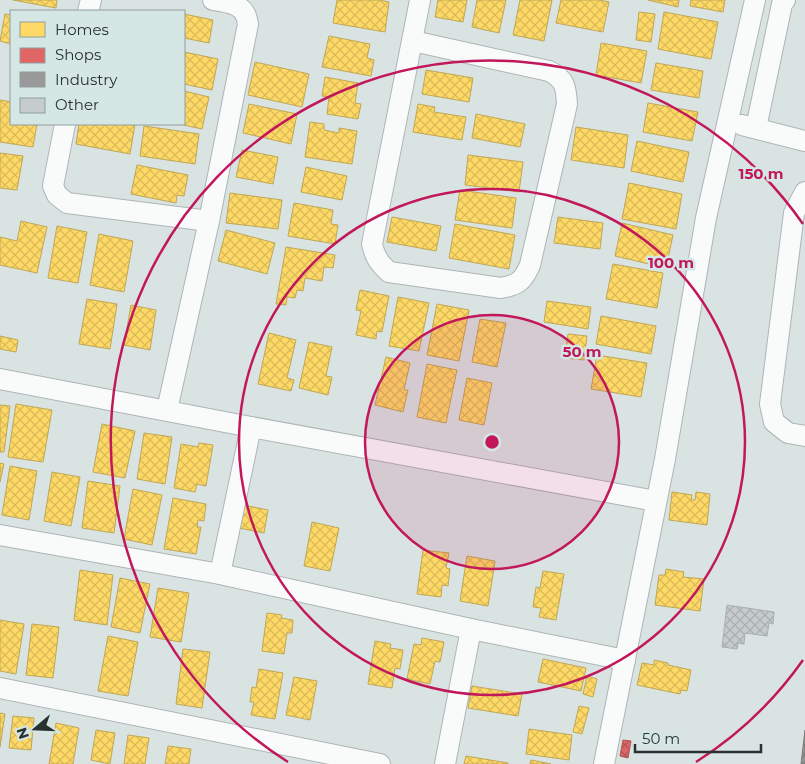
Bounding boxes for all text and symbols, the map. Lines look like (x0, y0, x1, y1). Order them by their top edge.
legend (10, 10, 185, 125)
text: Homes (55, 20, 109, 39)
text: Shops (55, 45, 101, 64)
text: Industry (55, 70, 118, 89)
text: Other (55, 95, 99, 114)
text: 150 m (739, 164, 783, 183)
text: 100 m (648, 253, 694, 272)
text: 50 m (562, 342, 602, 361)
centre of rings (483, 433, 501, 451)
north arrow (10, 704, 60, 754)
scale bar (635, 722, 761, 754)
text: N (12, 725, 33, 742)
text: 50 m (642, 729, 680, 748)

